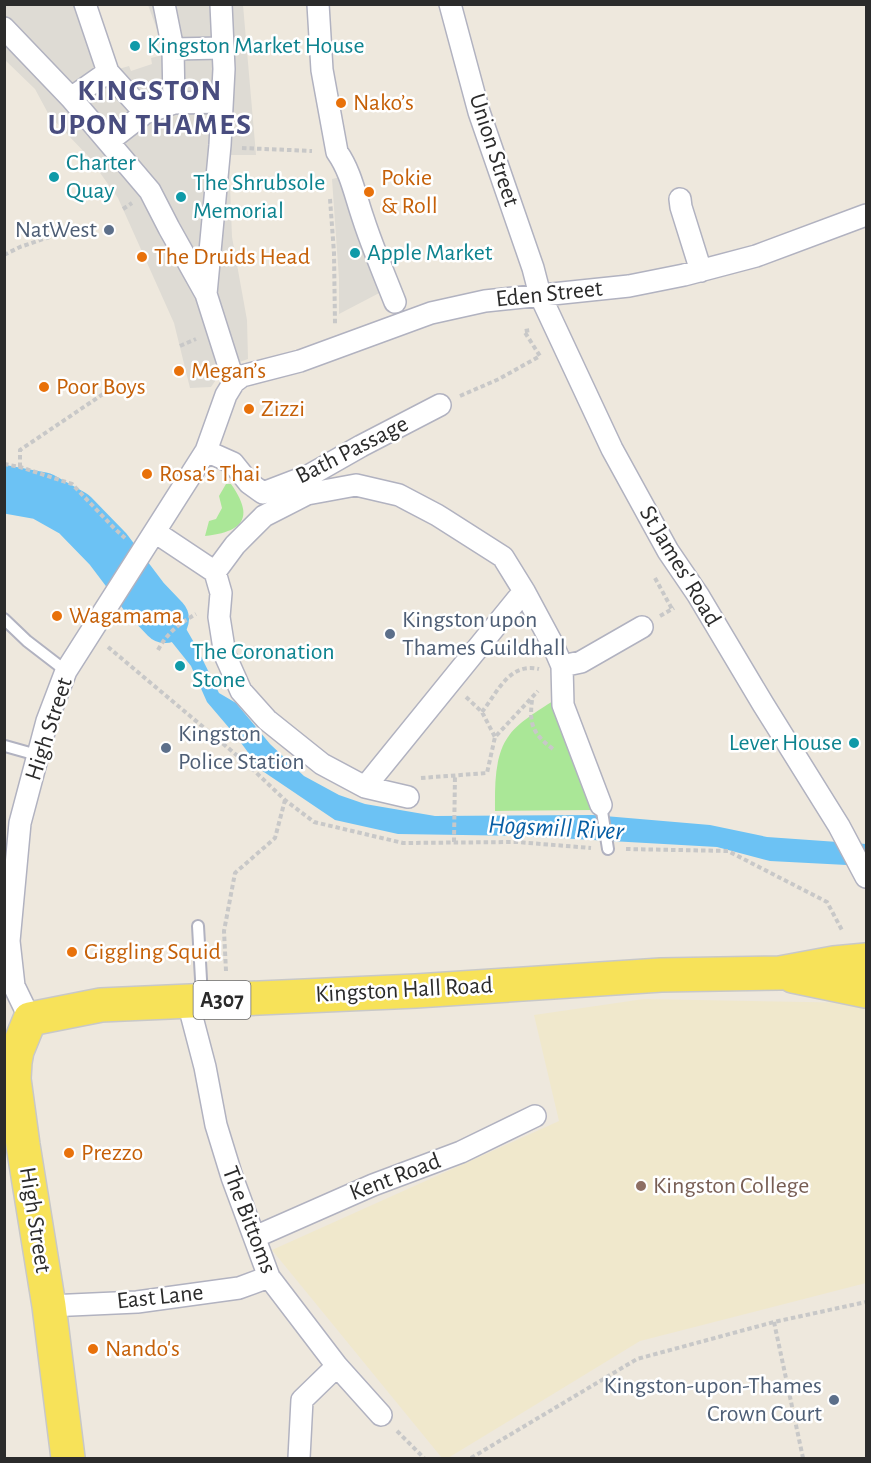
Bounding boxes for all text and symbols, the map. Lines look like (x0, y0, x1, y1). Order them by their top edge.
place label: Kingston Market House (147, 34, 365, 58)
marker: Kingston Market House (128, 39, 142, 53)
district label: KINGSTON UPON THAMES (48, 76, 252, 140)
place label: Nako’s (353, 91, 414, 115)
street label: Union Street (464, 91, 524, 210)
marker: Nako’s (334, 96, 348, 110)
place label: Charter Quay (66, 151, 136, 203)
place label: Pokie & Roll (381, 166, 438, 218)
marker: Charter Quay (47, 170, 61, 184)
place label: The Shrubsole Memorial (193, 171, 325, 223)
marker: Pokie & Roll (362, 185, 376, 199)
marker: The Shrubsole Memorial (174, 190, 188, 204)
place label: NatWest (15, 218, 97, 242)
marker: NatWest (102, 223, 116, 237)
place label: Apple Market (367, 241, 493, 265)
place label: The Druids Head (154, 245, 310, 269)
marker: Apple Market (348, 246, 362, 260)
marker: The Druids Head (135, 250, 149, 264)
street label: Eden Street (494, 276, 604, 312)
place label: Megan’s (191, 359, 266, 383)
marker: Megan’s (172, 364, 186, 378)
place label: Poor Boys (56, 375, 146, 399)
marker: Poor Boys (37, 380, 51, 394)
place label: Zizzi (261, 397, 305, 421)
marker: Zizzi (242, 402, 256, 416)
street label: Bath Passage (292, 411, 412, 489)
place label: Rosa's Thai (159, 462, 260, 486)
marker: Rosa's Thai (140, 467, 154, 481)
street label: St James' Road (635, 502, 725, 630)
place label: Wagamama (69, 604, 183, 628)
place label: Kingston upon Thames Guildhall (402, 608, 566, 660)
marker: Wagamama (50, 609, 64, 623)
marker: Kingston upon Thames Guildhall (383, 627, 397, 641)
place label: The Coronation Stone (192, 640, 335, 692)
marker: The Coronation Stone (173, 659, 187, 673)
street label: High Street (21, 674, 77, 784)
place label: Kingston Police Station (178, 722, 305, 774)
place label: Lever House (729, 731, 842, 755)
marker: Lever House (847, 736, 861, 750)
marker: Kingston Police Station (159, 741, 173, 755)
water label: Hogsmill River (488, 811, 626, 845)
place label: Giggling Squid (84, 940, 221, 964)
marker: Giggling Squid (65, 945, 79, 959)
street label: Kingston Hall Road (315, 973, 493, 1007)
road number: A307 (194, 981, 250, 1019)
place label: Prezzo (81, 1141, 143, 1165)
marker: Prezzo (62, 1146, 76, 1160)
street label: Kent Road (346, 1149, 444, 1205)
street label: The Bittoms (218, 1163, 280, 1277)
street label: High Street (15, 1165, 55, 1275)
place label: Kingston College (653, 1174, 809, 1198)
marker: Kingston College (634, 1179, 648, 1193)
street label: East Lane (116, 1281, 204, 1313)
place label: Nando's (105, 1337, 180, 1361)
marker: Nando's (86, 1342, 100, 1356)
place label: Kingston-upon-Thames Crown Court (603, 1374, 822, 1426)
marker: Kingston-upon-Thames Crown Court (827, 1393, 841, 1407)

